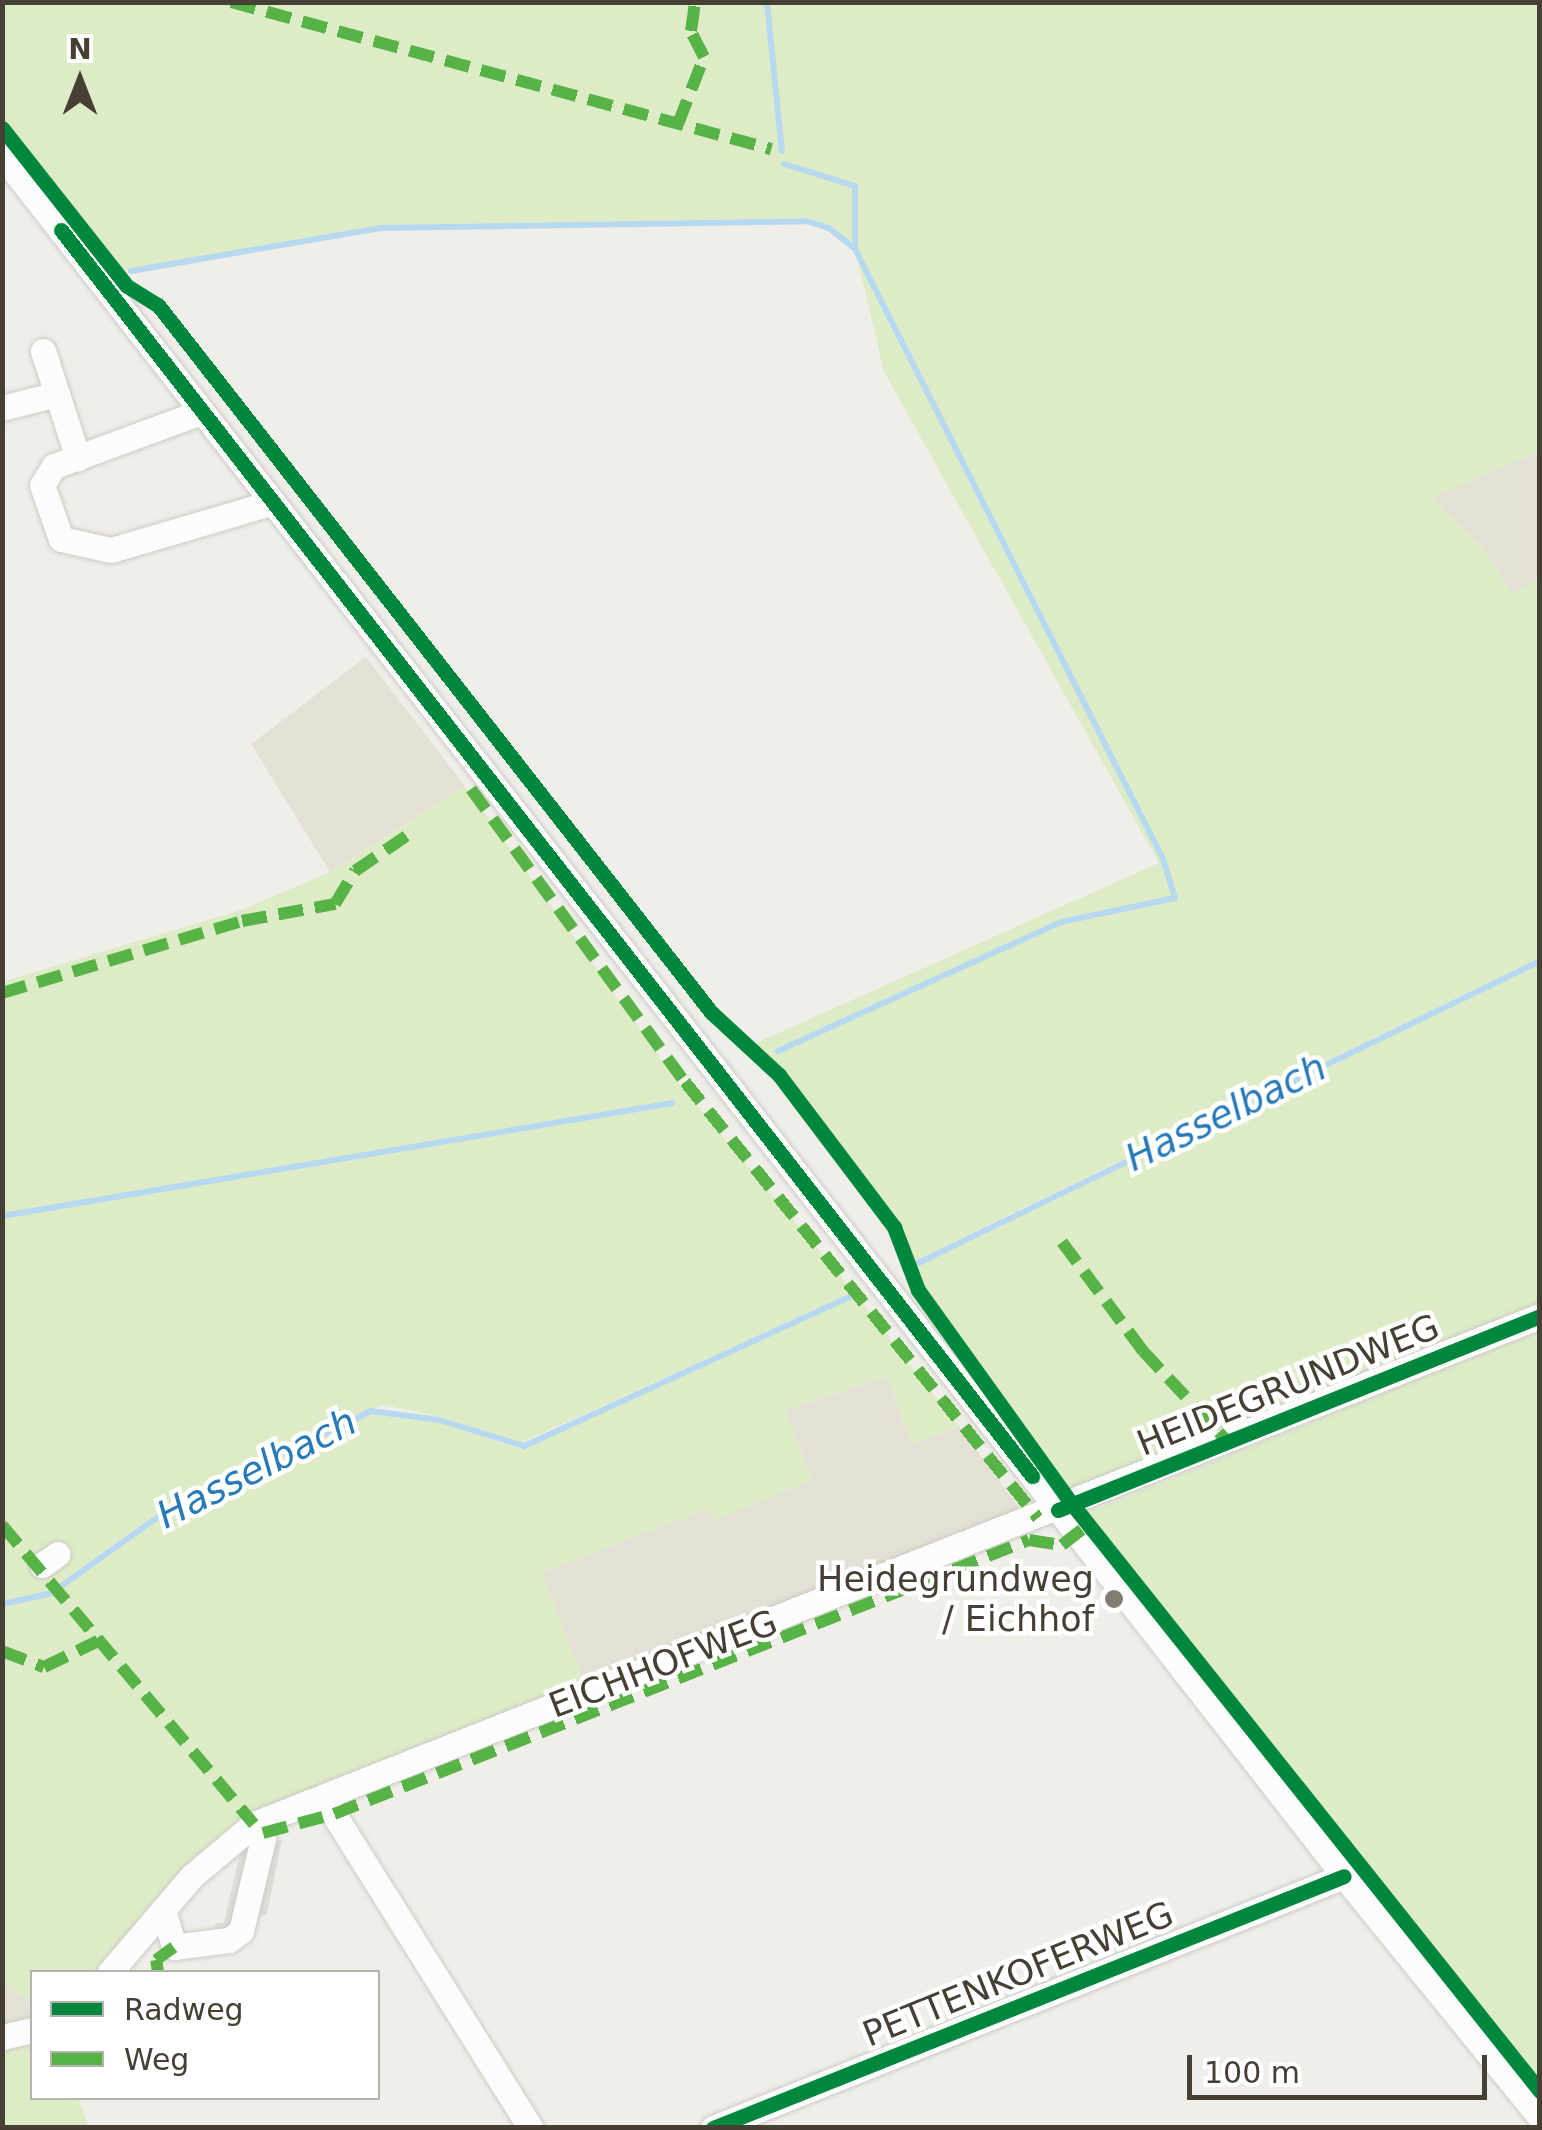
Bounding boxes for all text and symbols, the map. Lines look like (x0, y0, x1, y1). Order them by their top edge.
north arrow (30, 30, 130, 130)
text: N (68, 33, 92, 66)
water label: Hasselbach (1118, 1045, 1334, 1181)
street label: HEIDEGRUNDWEG (1131, 1305, 1445, 1465)
water label: Hasselbach (150, 1399, 364, 1539)
place label: Heidegrundweg / Eichhof (817, 1558, 1094, 1640)
marker: Heidegrundweg / Eichhof (1103, 1588, 1125, 1610)
street label: EICHHOFWEG (543, 1601, 783, 1727)
street label: PETTENKOFERWEG (857, 1892, 1179, 2056)
legend (30, 1970, 380, 2100)
text: Radweg (124, 1992, 244, 2027)
scale bar (1192, 2035, 1492, 2097)
text: Weg (124, 2042, 189, 2077)
text: 100 m (1204, 2055, 1300, 2090)

